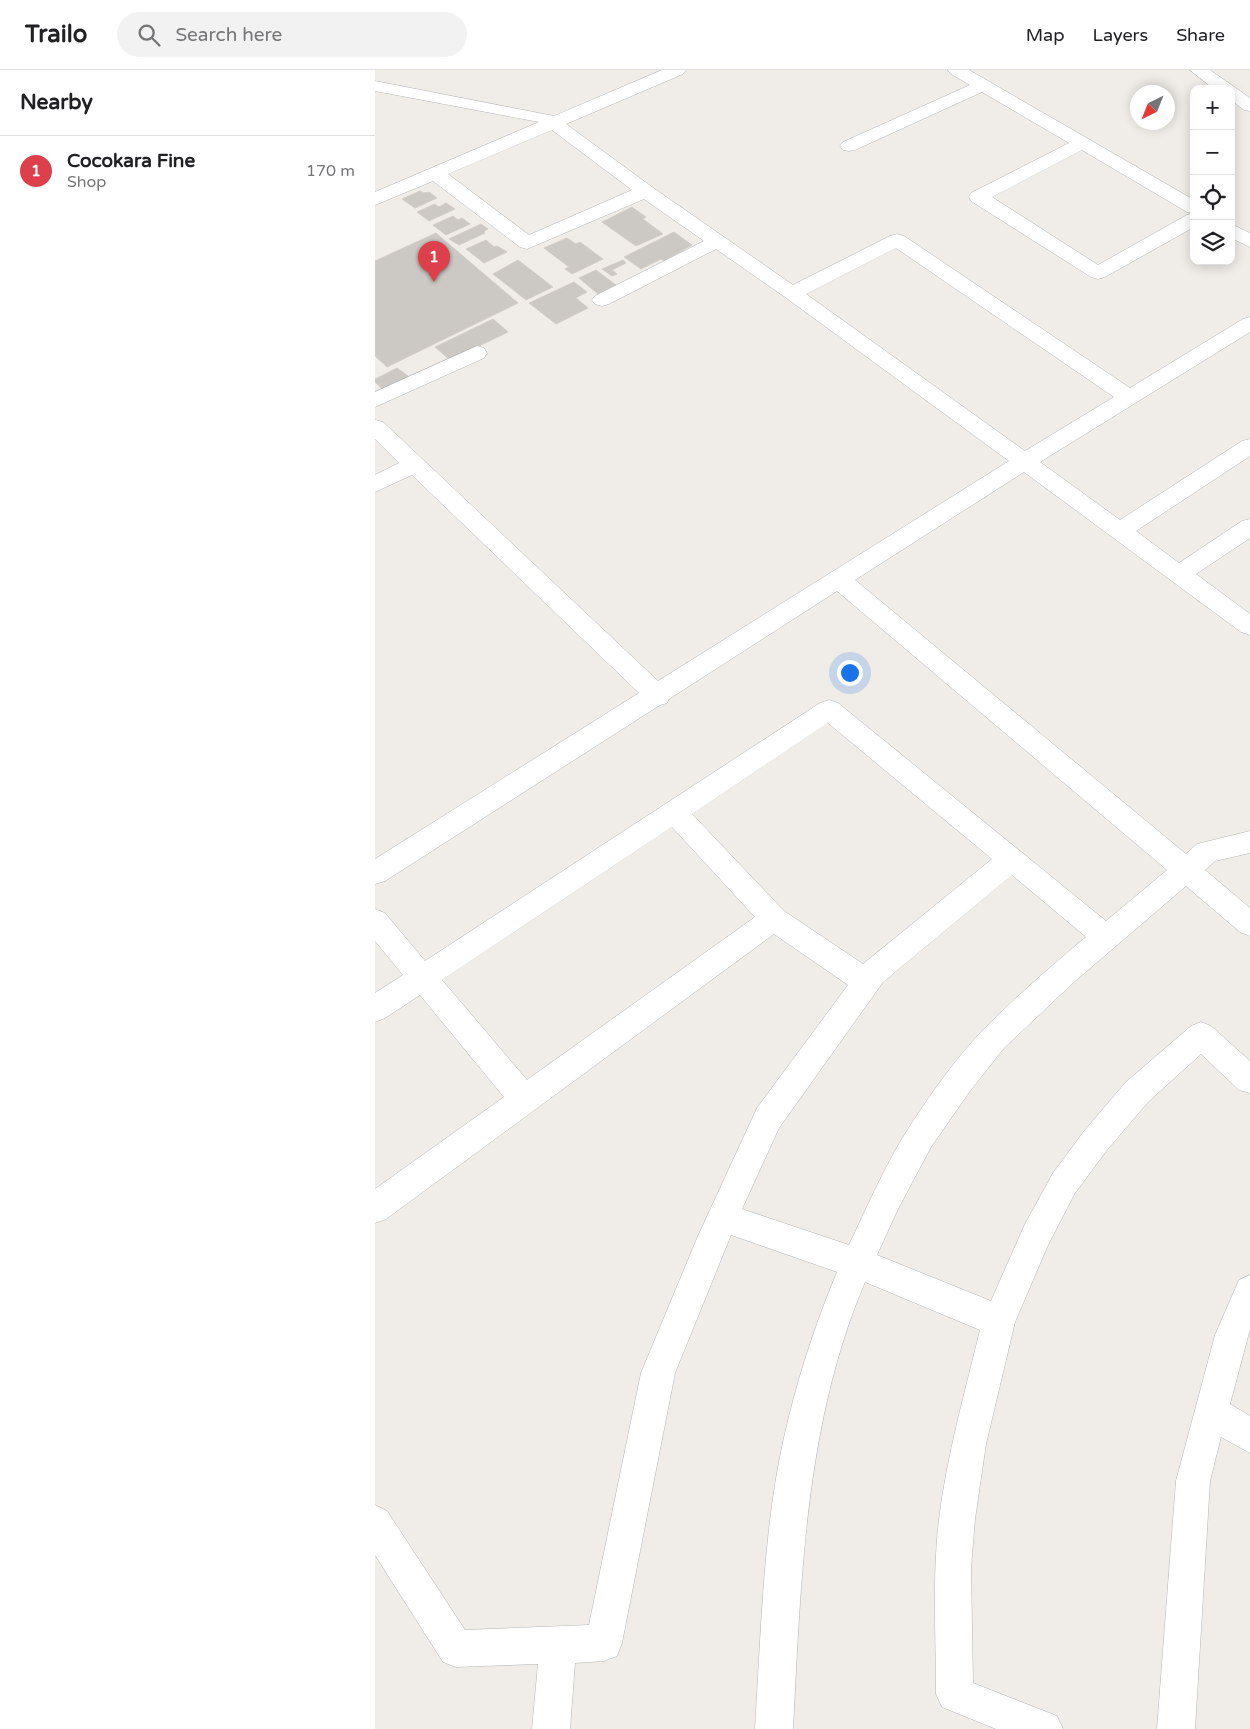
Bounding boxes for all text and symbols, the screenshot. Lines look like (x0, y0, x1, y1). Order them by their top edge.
search box (117, 12, 467, 57)
text: Trailo (25, 20, 87, 49)
icon: search (135, 21, 163, 49)
text: Search here (175, 24, 282, 46)
text: Map (1026, 24, 1065, 46)
text: Layers (1093, 24, 1148, 46)
text: Share (1176, 24, 1225, 46)
north arrow (1130, 85, 1175, 130)
map controls (1190, 85, 1235, 265)
button: + (1190, 85, 1235, 130)
text: Nearby (20, 90, 93, 115)
button: − (1190, 130, 1235, 175)
text: Cocokara Fine (67, 150, 195, 172)
text: 1 (31, 161, 41, 181)
text: 170 m (306, 161, 355, 181)
text: Shop (67, 172, 106, 192)
button: locate (1190, 175, 1235, 220)
button: layers (1190, 220, 1235, 265)
pin: 1 (418, 241, 450, 282)
your location (837, 660, 863, 686)

